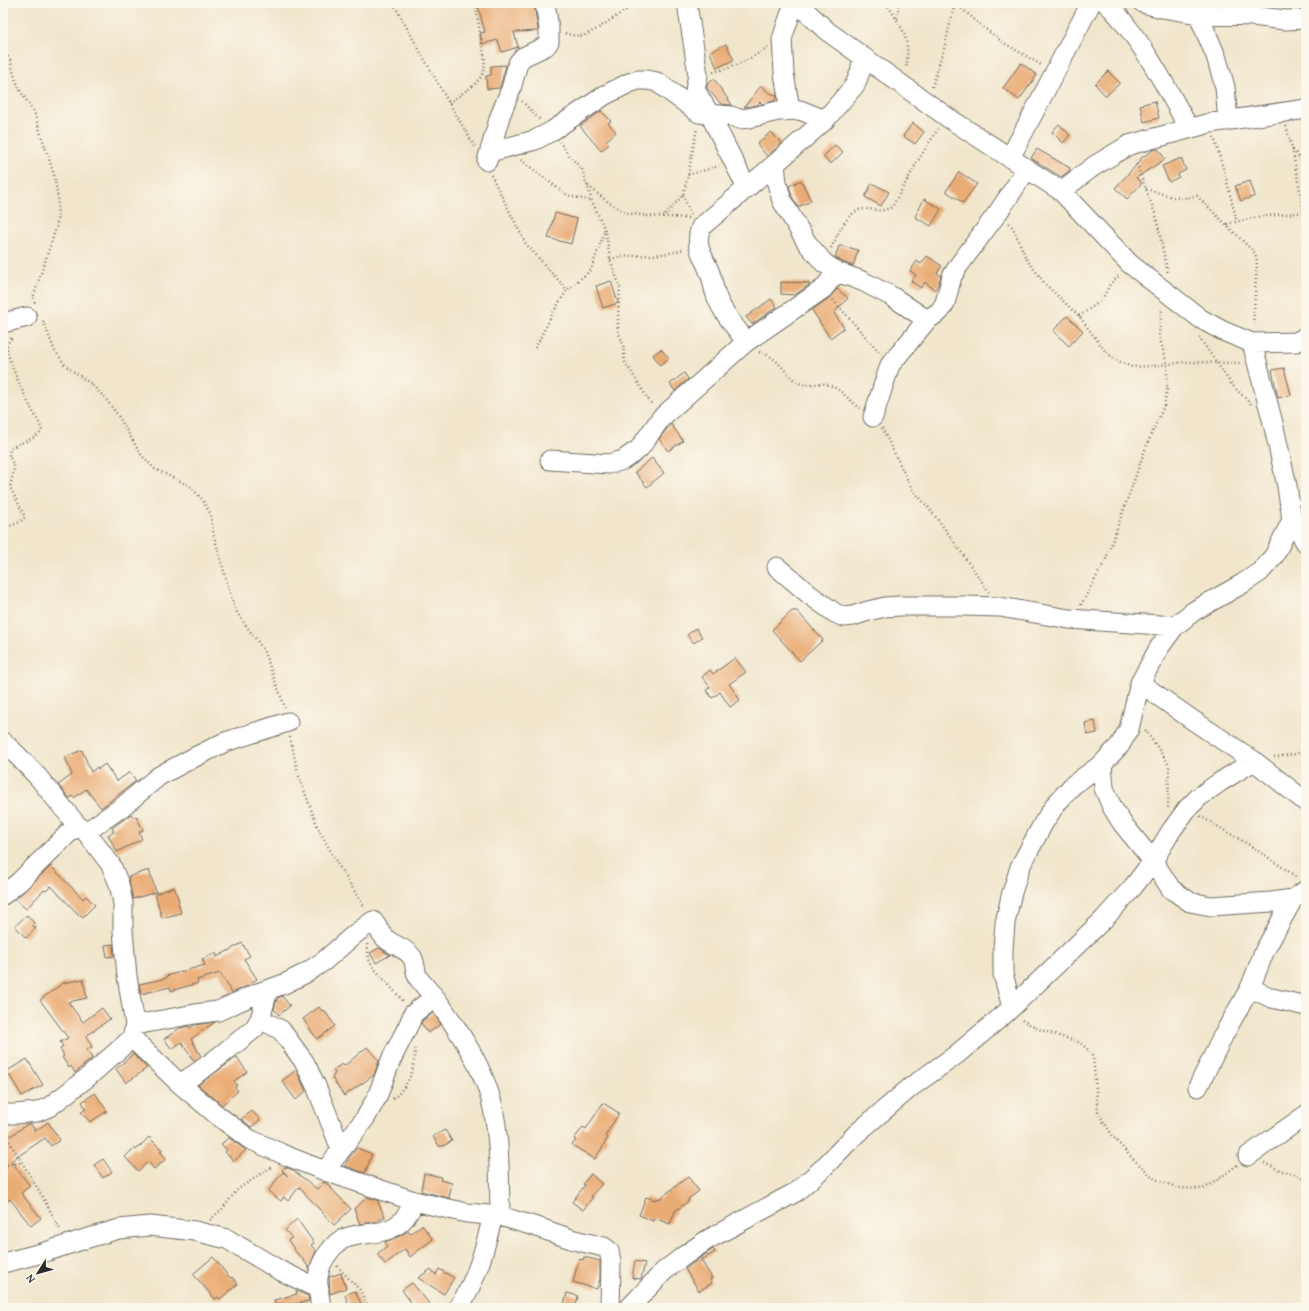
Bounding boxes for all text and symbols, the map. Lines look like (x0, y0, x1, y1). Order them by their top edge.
north arrow (18, 1253, 58, 1293)
text: N (21, 1271, 39, 1287)

